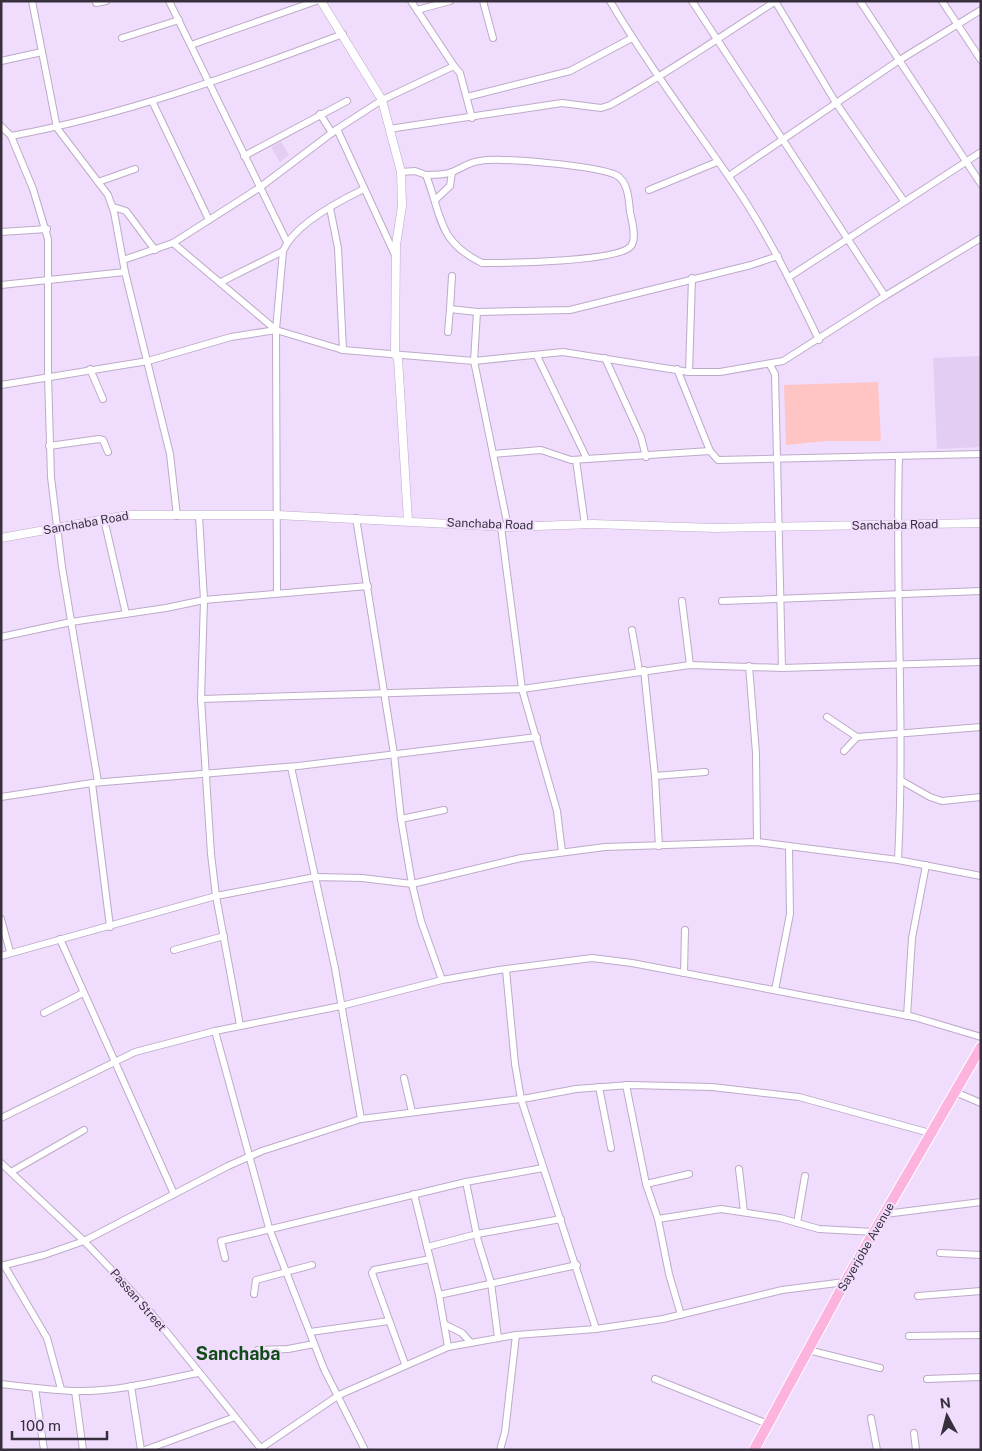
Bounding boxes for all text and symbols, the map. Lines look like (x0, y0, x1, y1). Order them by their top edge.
street label: Sanchaba Road (42, 509, 130, 537)
street label: Sanchaba Road (446, 515, 534, 533)
street label: Sanchaba Road (852, 517, 938, 533)
street label: Sayerjobe Avenue (835, 1200, 897, 1294)
street label: Passan Street (107, 1266, 169, 1334)
district label: Sanchaba (196, 1343, 280, 1364)
north arrow (922, 1391, 972, 1441)
text: N (939, 1394, 952, 1412)
scale bar (12, 1408, 108, 1440)
text: 100 m (20, 1417, 61, 1434)

